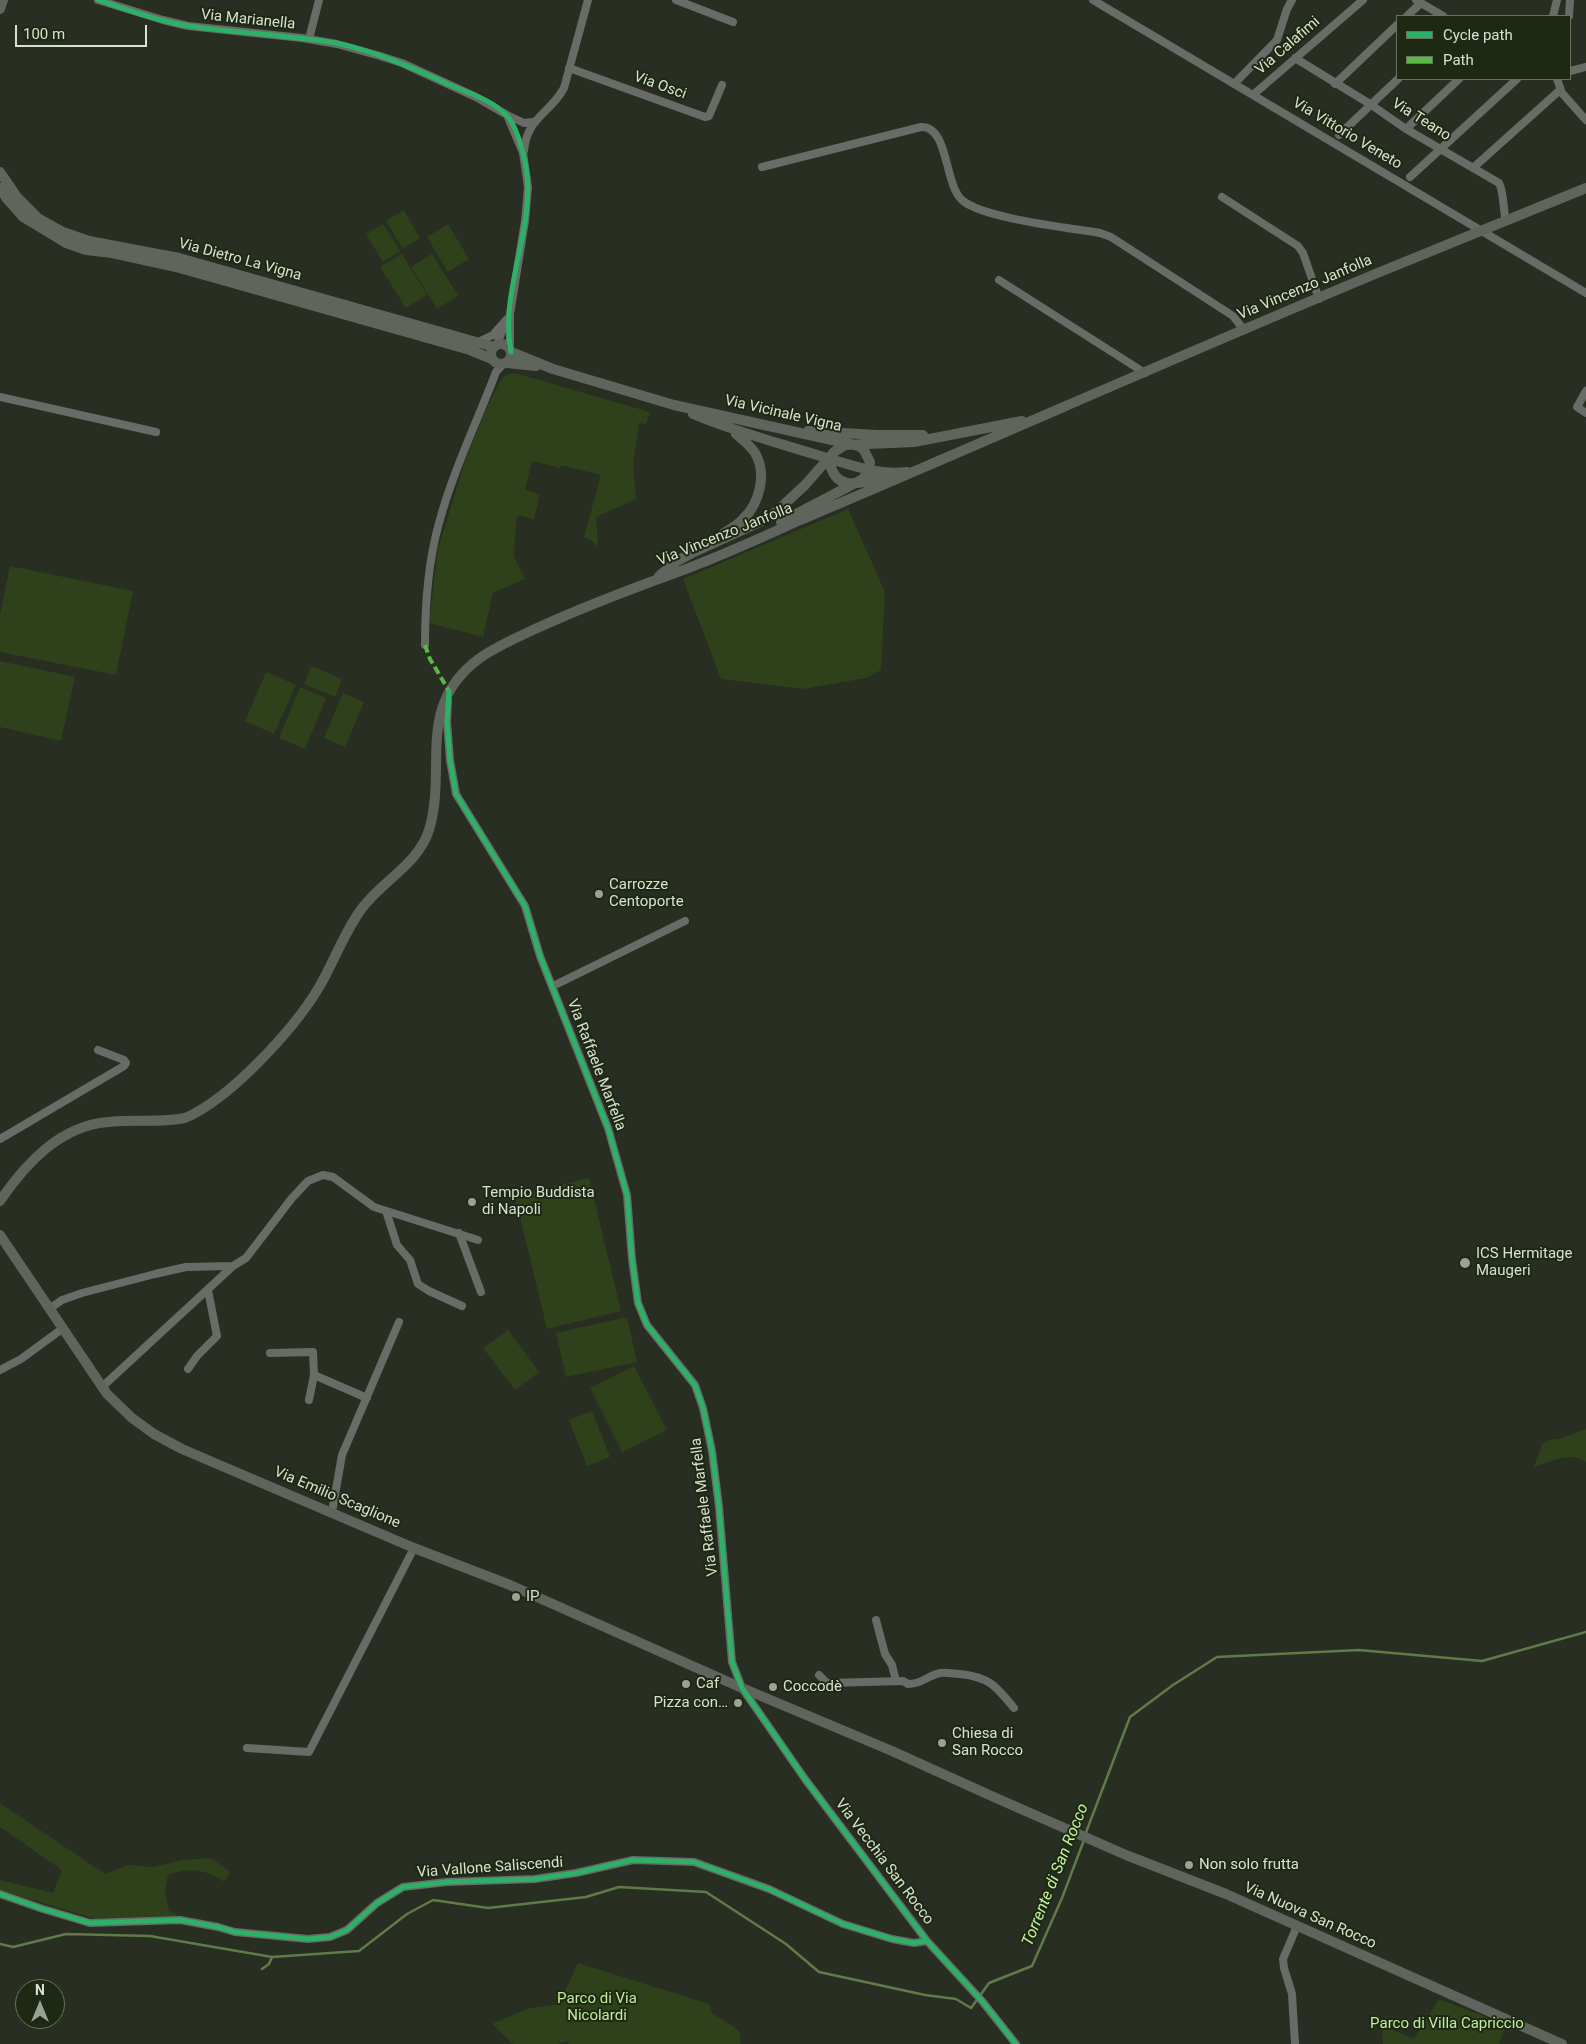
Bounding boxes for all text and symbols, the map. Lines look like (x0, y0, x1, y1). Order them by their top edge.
street label: Via Marianella (200, 6, 296, 34)
street label: Via Calafimi (1252, 13, 1324, 79)
scale bar (18, 15, 150, 47)
legend (1396, 15, 1571, 80)
text: 100 m (23, 25, 65, 43)
text: Cycle path (1443, 26, 1513, 44)
text: Path (1443, 51, 1474, 69)
street label: Via Osci (631, 68, 689, 104)
street label: Via Vittorio Veneto (1289, 94, 1405, 174)
street label: Via Teano (1388, 95, 1454, 145)
street label: Via Dietro La Vigna (176, 235, 304, 285)
street label: Via Vincenzo Janfolla (1235, 252, 1375, 324)
street label: Via Vicinale Vigna (723, 392, 843, 436)
street label: Via Vincenzo Janfolla (655, 500, 795, 570)
place label: Carrozze Centoporte (609, 876, 684, 911)
marker: Carrozze Centoporte (593, 888, 605, 900)
street label: Via Raffaele Marfella (563, 997, 629, 1133)
place label: Tempio Buddista di Napoli (482, 1184, 595, 1219)
marker: Tempio Buddista di Napoli (466, 1196, 478, 1208)
place label: ICS Hermitage Maugeri (1476, 1245, 1572, 1280)
marker: ICS Hermitage Maugeri (1458, 1256, 1472, 1270)
street label: Via Raffaele Marfella (688, 1437, 722, 1577)
street label: Via Emilio Scaglione (271, 1463, 403, 1533)
place label: IP (526, 1588, 540, 1606)
marker: IP (510, 1591, 522, 1603)
place label: Caf (696, 1675, 719, 1693)
marker: Caf (680, 1678, 692, 1690)
place label: Coccodè (783, 1678, 842, 1696)
marker: Coccodè (767, 1681, 779, 1693)
place label: Pizza con… (653, 1694, 728, 1712)
marker: Pizza con… (732, 1697, 744, 1709)
place label: Chiesa di San Rocco (952, 1725, 1023, 1760)
marker: Chiesa di San Rocco (936, 1737, 948, 1749)
street label: Via Vecchia San Rocco (831, 1796, 937, 1928)
water label: Torrente di San Rocco (1019, 1801, 1093, 1949)
street label: Via Vallone Saliscendi (416, 1854, 564, 1882)
place label: Non solo frutta (1199, 1856, 1299, 1874)
marker: Non solo frutta (1183, 1859, 1195, 1871)
street label: Via Nuova San Rocco (1241, 1879, 1379, 1953)
north arrow (15, 1979, 65, 2029)
text: N (35, 1982, 45, 1998)
park label: Parco di Via Nicolardi (557, 1990, 637, 2025)
park label: Parco di Villa Capriccio (1370, 2015, 1524, 2033)

